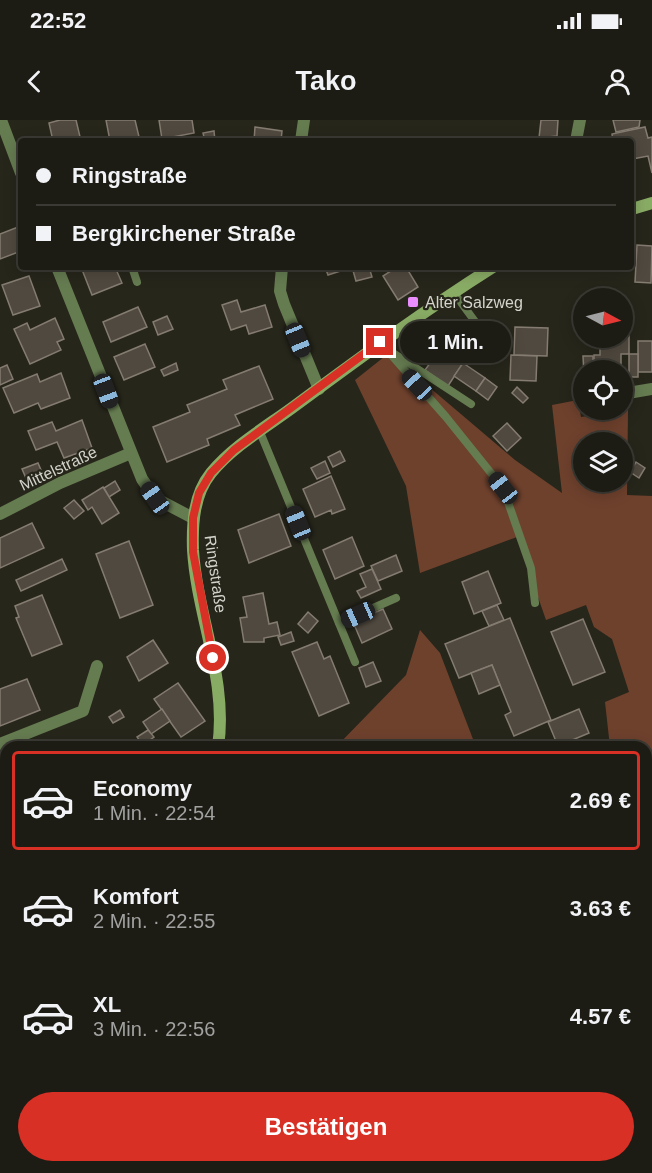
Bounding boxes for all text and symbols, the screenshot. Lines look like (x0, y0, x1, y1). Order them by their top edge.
text: 22:52 (30, 8, 86, 33)
icon: back (18, 65, 51, 98)
icon: person (601, 65, 634, 98)
text: Tako (295, 66, 357, 96)
text: Ringstraße (72, 163, 187, 188)
text: Bergkirchener Straße (72, 221, 296, 246)
north arrow (573, 288, 633, 348)
map controls (573, 288, 633, 492)
place label: Alter Salzweg (425, 294, 523, 311)
marker: Alter Salzweg (406, 295, 420, 309)
car (283, 320, 313, 360)
callout: 1 Min. (401, 321, 512, 363)
route end (366, 328, 393, 355)
text: 1 Min. (427, 331, 484, 353)
button: locate (573, 360, 633, 420)
car (398, 366, 436, 404)
car (91, 371, 121, 411)
button: layers (573, 432, 633, 492)
street label: Mittelstraße (17, 443, 100, 494)
car (485, 468, 521, 508)
car (137, 478, 173, 518)
car (283, 503, 313, 543)
street label: Ringstraße (202, 534, 229, 614)
car (338, 599, 378, 631)
route start (199, 644, 226, 671)
icon: car (21, 774, 75, 828)
text: Economy (93, 776, 192, 801)
text: 2.69 € (570, 788, 631, 813)
text: 1 Min. · 22:54 (93, 802, 215, 824)
icon: car (21, 882, 75, 936)
text: Komfort (93, 884, 179, 909)
text: 3.63 € (570, 896, 631, 921)
text: 2 Min. · 22:55 (93, 910, 215, 932)
icon: car (21, 990, 75, 1044)
text: XL (93, 992, 121, 1017)
text: 4.57 € (570, 1004, 631, 1029)
text: 3 Min. · 22:56 (93, 1018, 215, 1040)
button: Bestätigen (18, 1092, 634, 1161)

